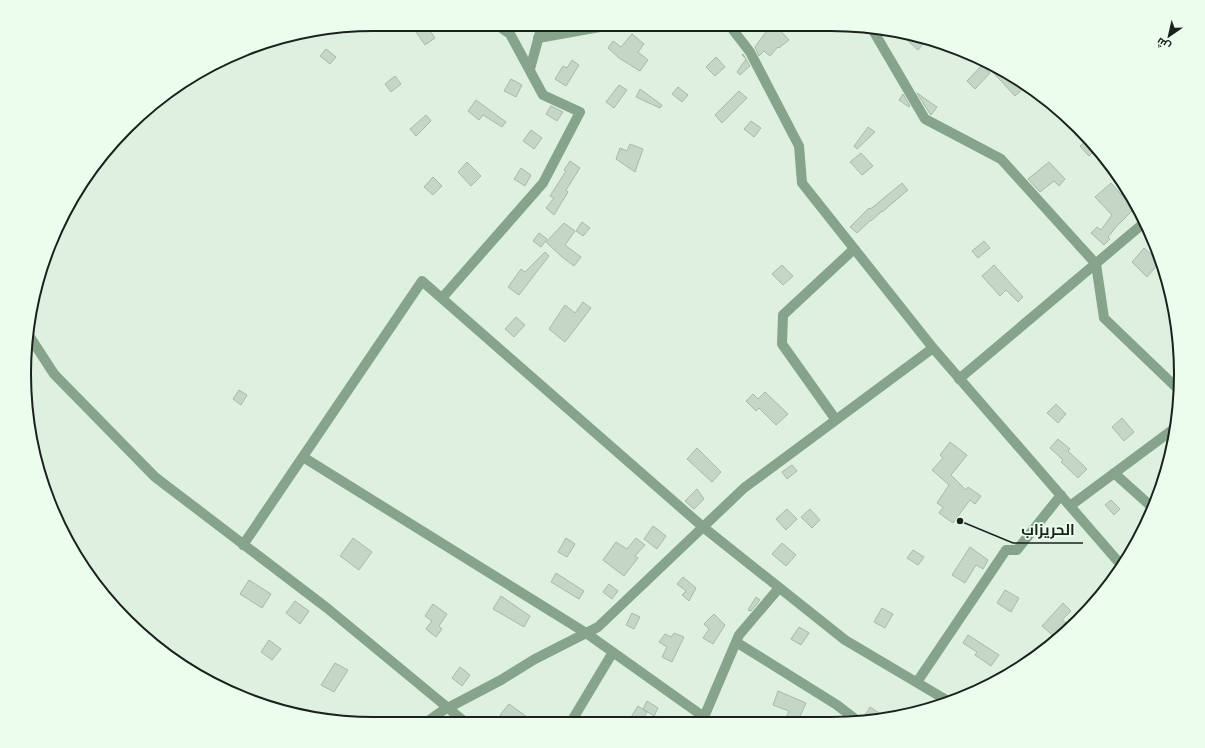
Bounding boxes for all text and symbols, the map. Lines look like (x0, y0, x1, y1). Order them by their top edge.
north arrow (1149, 16, 1189, 56)
text: ش (1155, 35, 1173, 52)
callout: الحريزاب (1013, 516, 1083, 543)
text: الحريزاب (1021, 523, 1075, 539)

